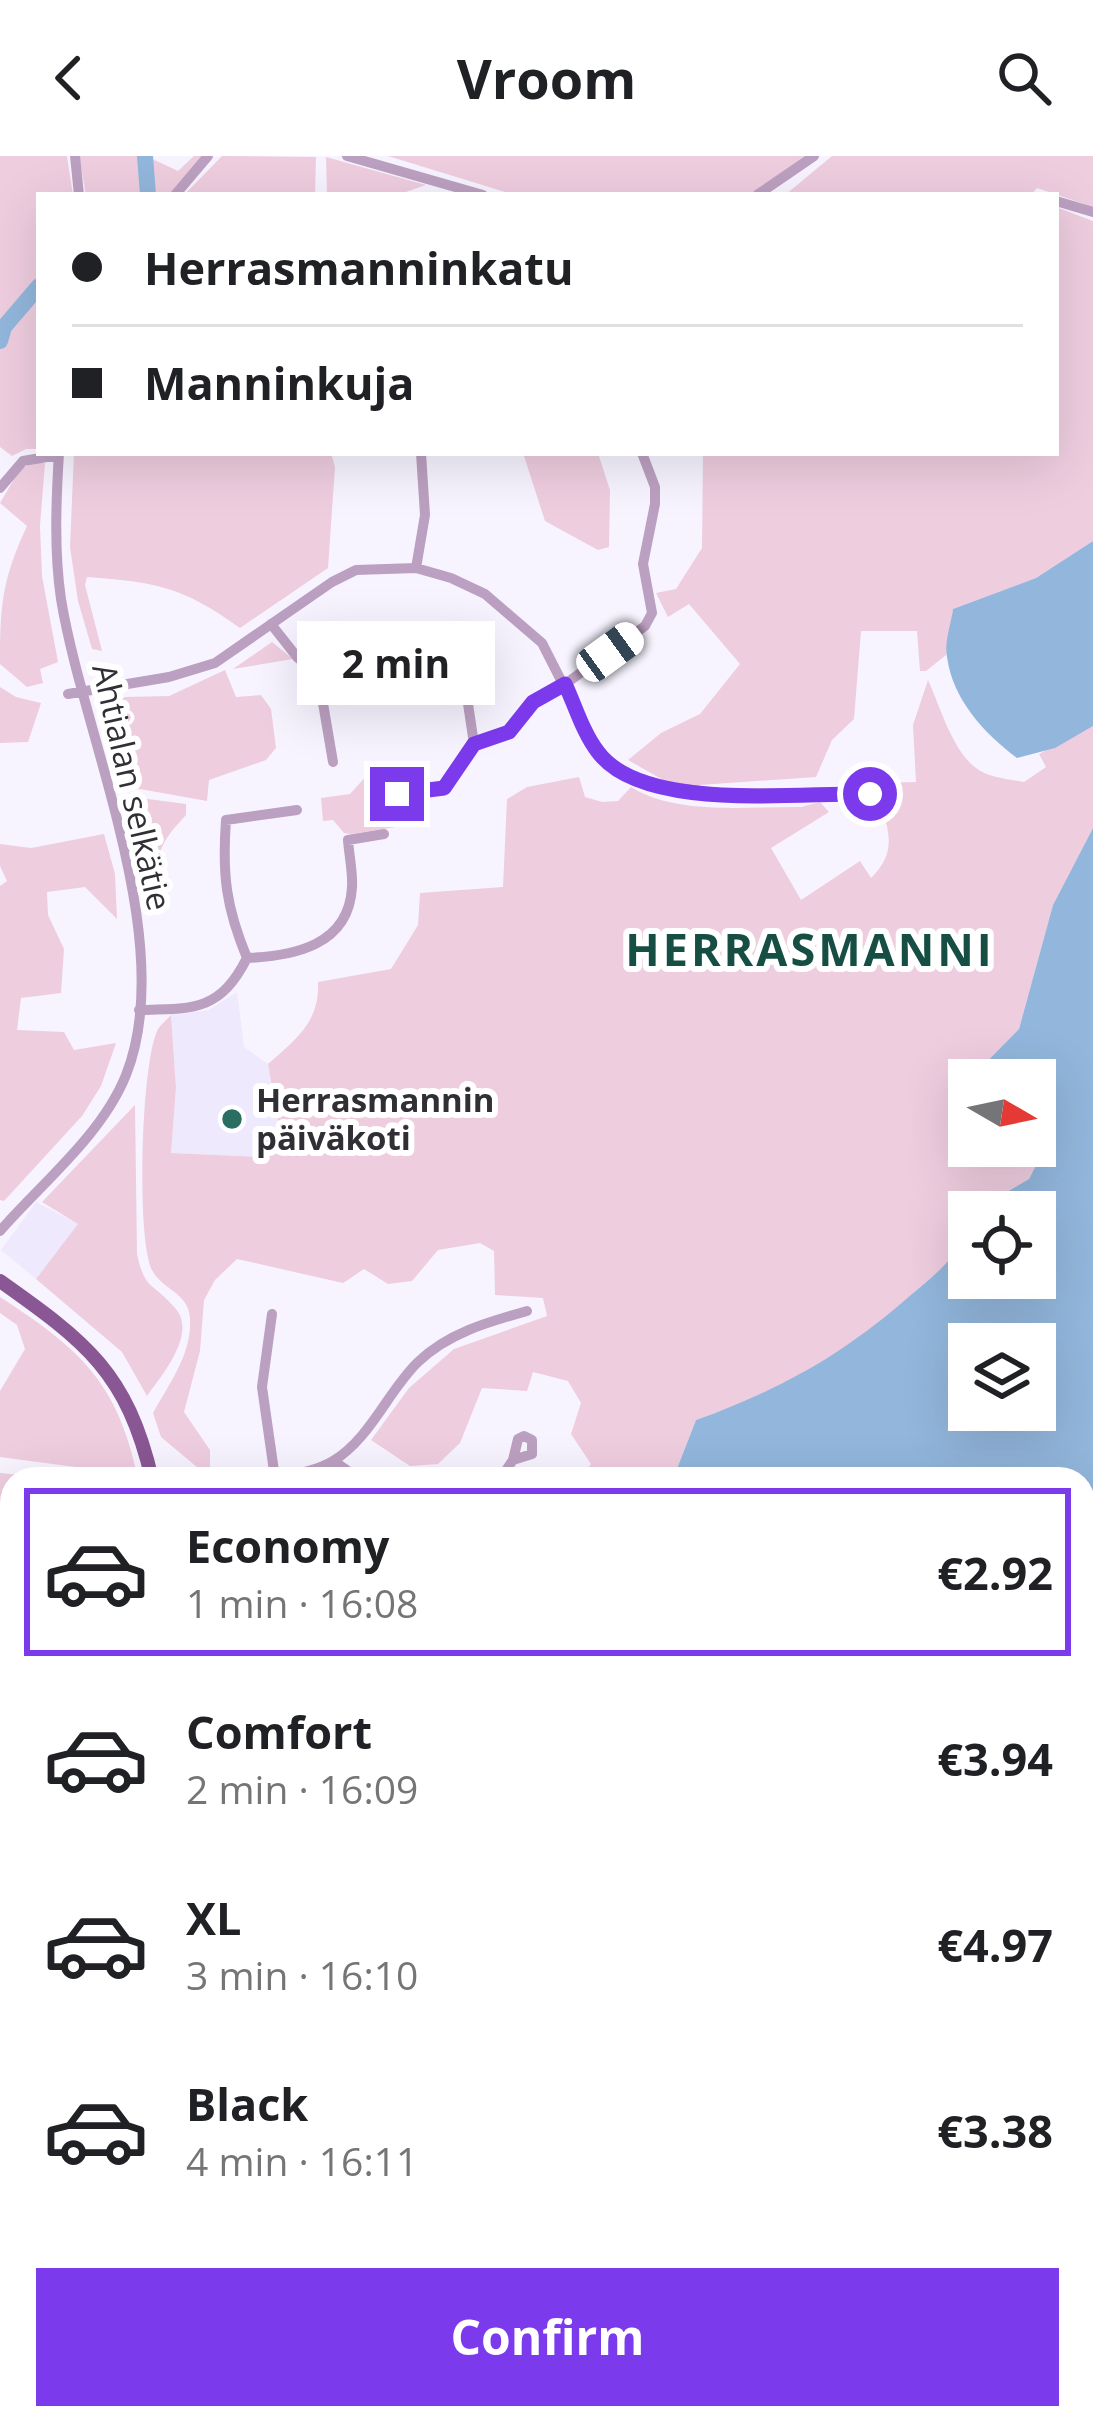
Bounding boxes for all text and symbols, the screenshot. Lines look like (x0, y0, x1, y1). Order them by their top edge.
text: Vroom (457, 41, 636, 115)
icon: back (36, 45, 102, 111)
icon: search (991, 45, 1057, 111)
text: Herrasmanninkatu (144, 237, 573, 298)
text: Manninkuja (144, 352, 414, 413)
car (570, 616, 650, 688)
callout: 2 min (298, 620, 496, 704)
text: 2 min (342, 636, 450, 689)
street label: Ahtialan selkätie (82, 659, 183, 915)
route end (370, 767, 424, 821)
route start (843, 767, 897, 821)
district label: HERRASMANNI (625, 918, 995, 979)
north arrow (948, 1059, 1056, 1167)
map controls (948, 1059, 1056, 1431)
place label: Herrasmannin päiväkoti (256, 1077, 495, 1160)
marker: Herrasmannin päiväkoti (219, 1106, 245, 1132)
button: locate (948, 1191, 1056, 1299)
button: layers (948, 1323, 1056, 1431)
text: Economy (186, 1515, 389, 1576)
icon: car (42, 1518, 150, 1626)
text: €2.92 (937, 1542, 1053, 1603)
text: 1 min · 16:08 (186, 1576, 418, 1629)
text: Comfort (186, 1701, 372, 1762)
icon: car (42, 1704, 150, 1812)
text: €3.94 (937, 1728, 1053, 1789)
text: 2 min · 16:09 (186, 1762, 418, 1815)
text: XL (186, 1887, 241, 1948)
icon: car (42, 1890, 150, 1998)
text: €4.97 (937, 1914, 1053, 1975)
text: 3 min · 16:10 (186, 1948, 418, 2001)
text: Black (186, 2073, 308, 2134)
icon: car (42, 2076, 150, 2184)
text: €3.38 (937, 2100, 1053, 2161)
text: 4 min · 16:11 (186, 2134, 418, 2187)
button: Confirm (36, 2268, 1059, 2406)

